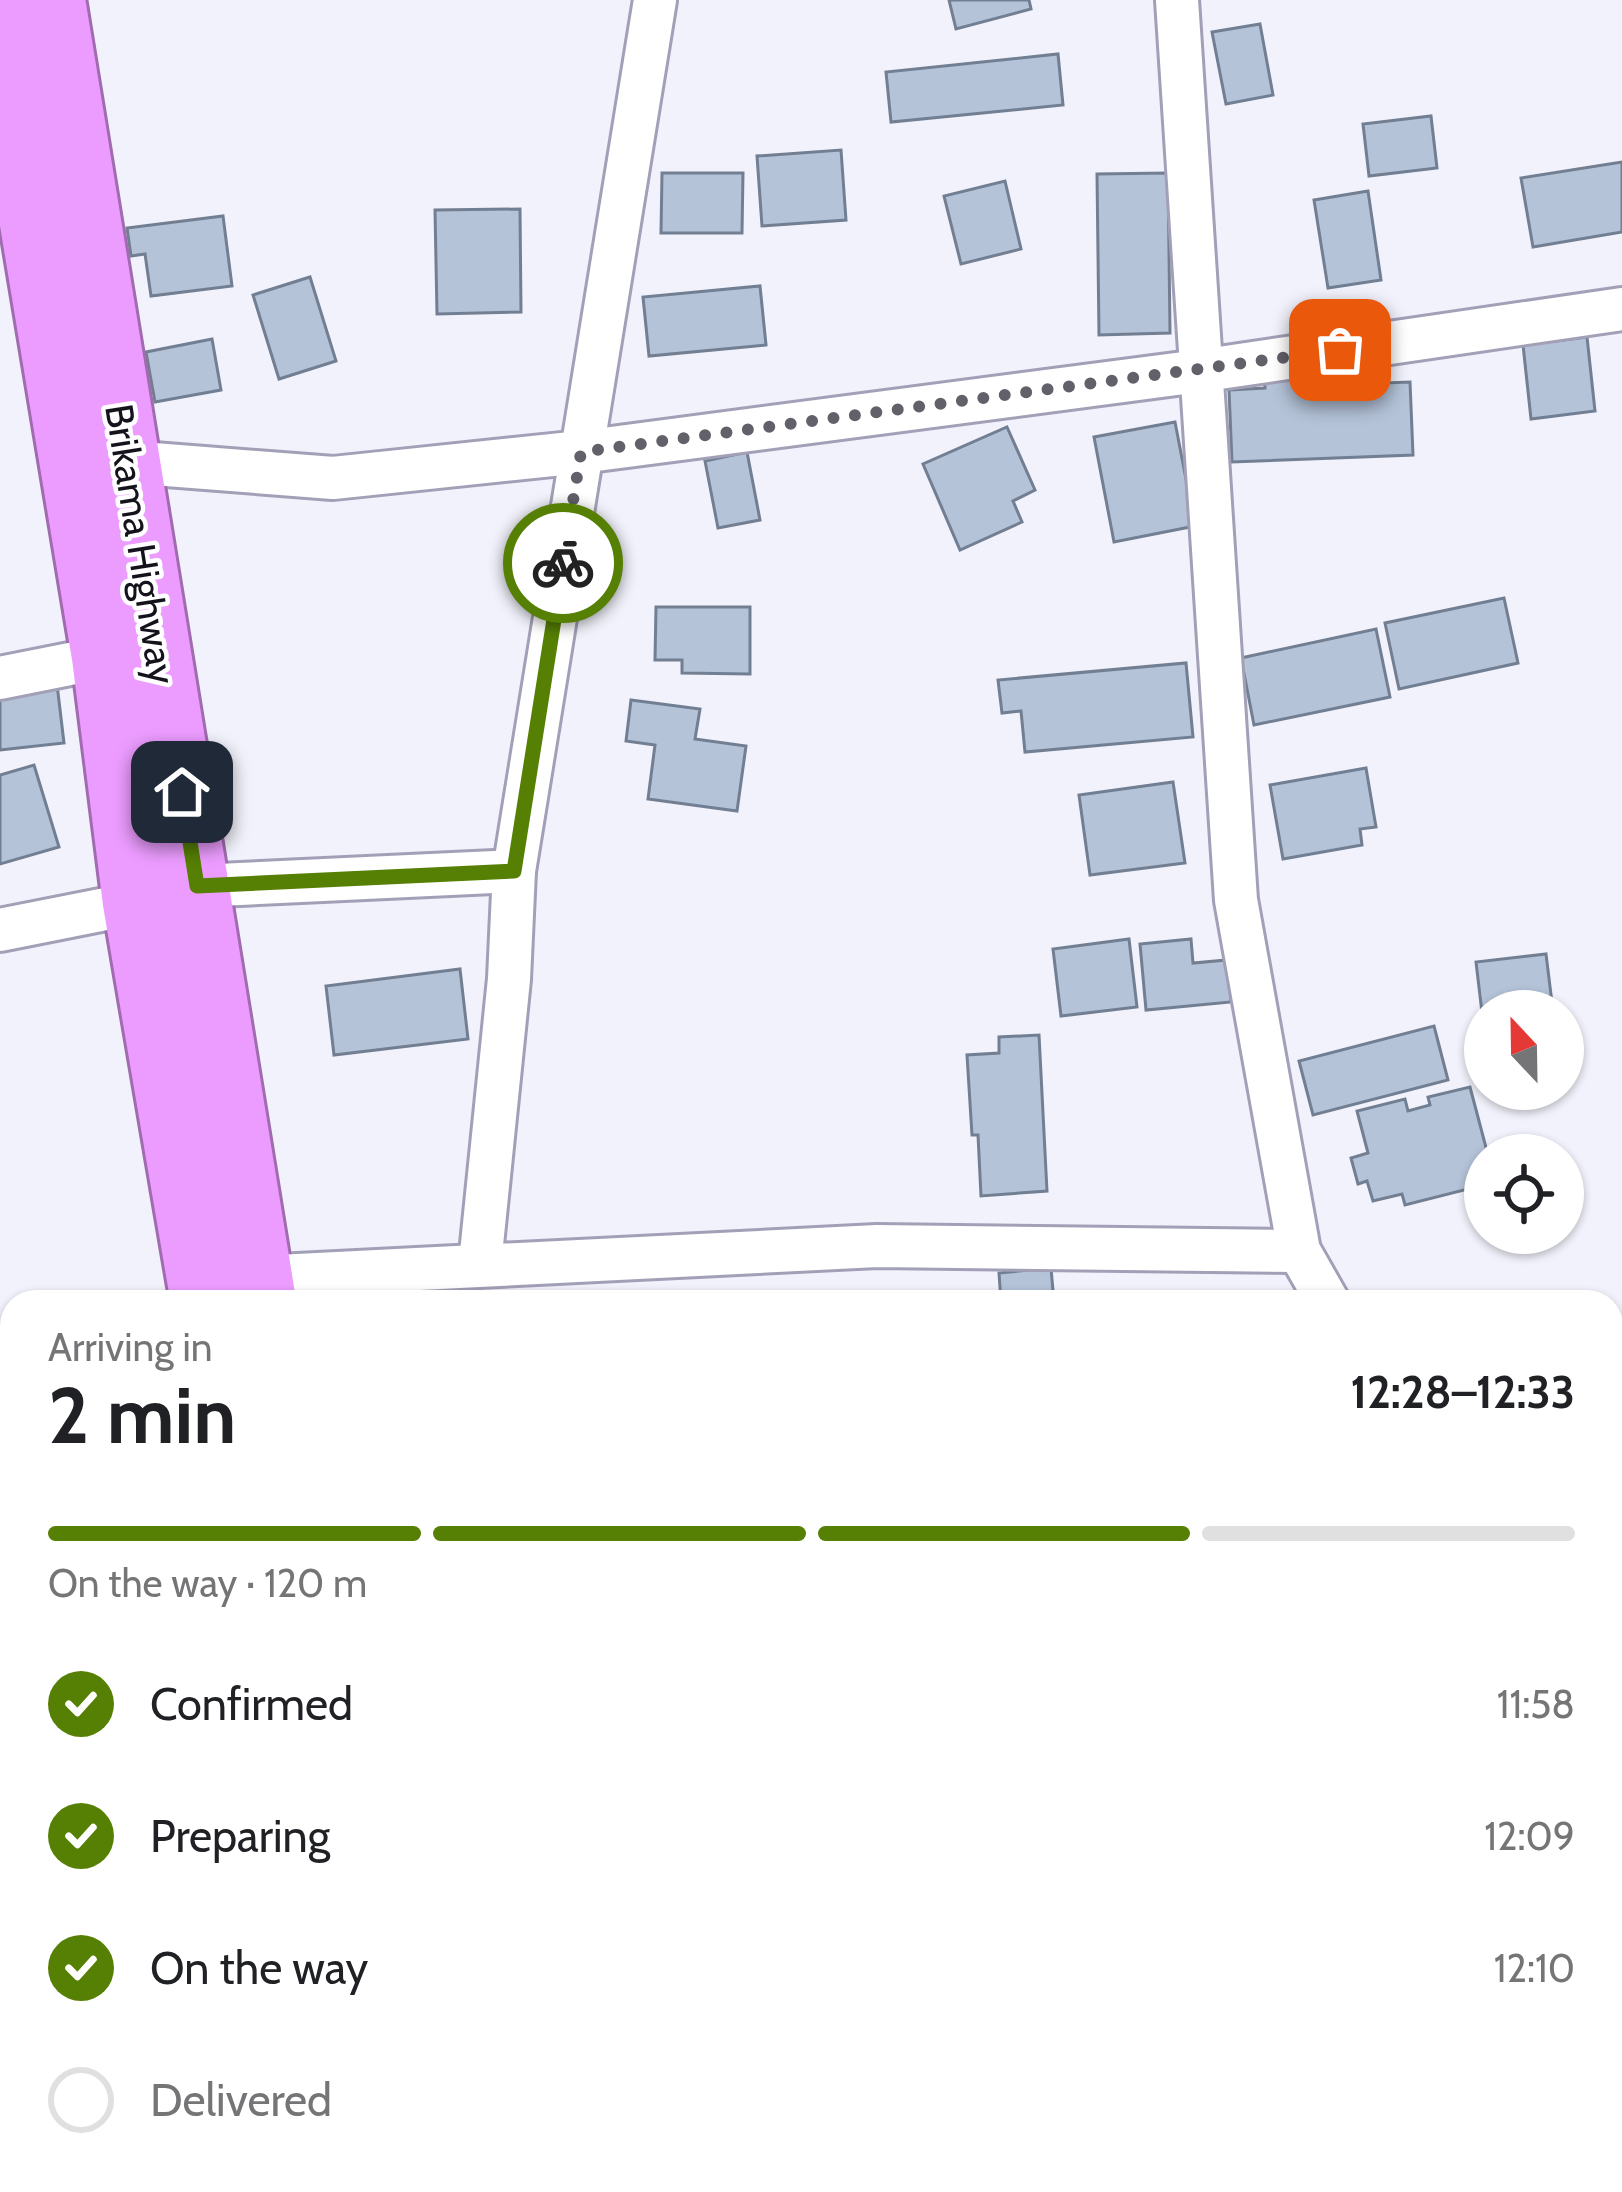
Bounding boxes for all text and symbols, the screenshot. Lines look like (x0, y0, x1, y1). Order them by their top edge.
pin (1289, 299, 1391, 401)
icon: bag (1307, 317, 1373, 383)
street label: Brikama Highway (95, 401, 187, 688)
courier (503, 503, 623, 623)
icon: bike (530, 530, 596, 596)
pin (131, 741, 233, 843)
icon: home (149, 759, 215, 825)
north arrow (1464, 990, 1584, 1110)
map controls (1464, 990, 1584, 1254)
button: locate (1464, 1134, 1584, 1254)
text: Arriving in (48, 1323, 212, 1371)
text: 12:28–12:33 (1350, 1365, 1575, 1419)
text: 2 min (48, 1368, 236, 1463)
text: On the way · 120 m (48, 1559, 367, 1607)
icon: check (48, 1671, 114, 1737)
text: Confirmed (150, 1677, 353, 1731)
text: 11:58 (1497, 1680, 1575, 1728)
icon: check (48, 1803, 114, 1869)
text: Preparing (150, 1809, 330, 1863)
text: 12:09 (1484, 1812, 1575, 1860)
icon: check (48, 1935, 114, 2001)
text: On the way (150, 1941, 368, 1995)
text: 12:10 (1494, 1944, 1575, 1992)
text: Delivered (150, 2073, 332, 2127)

